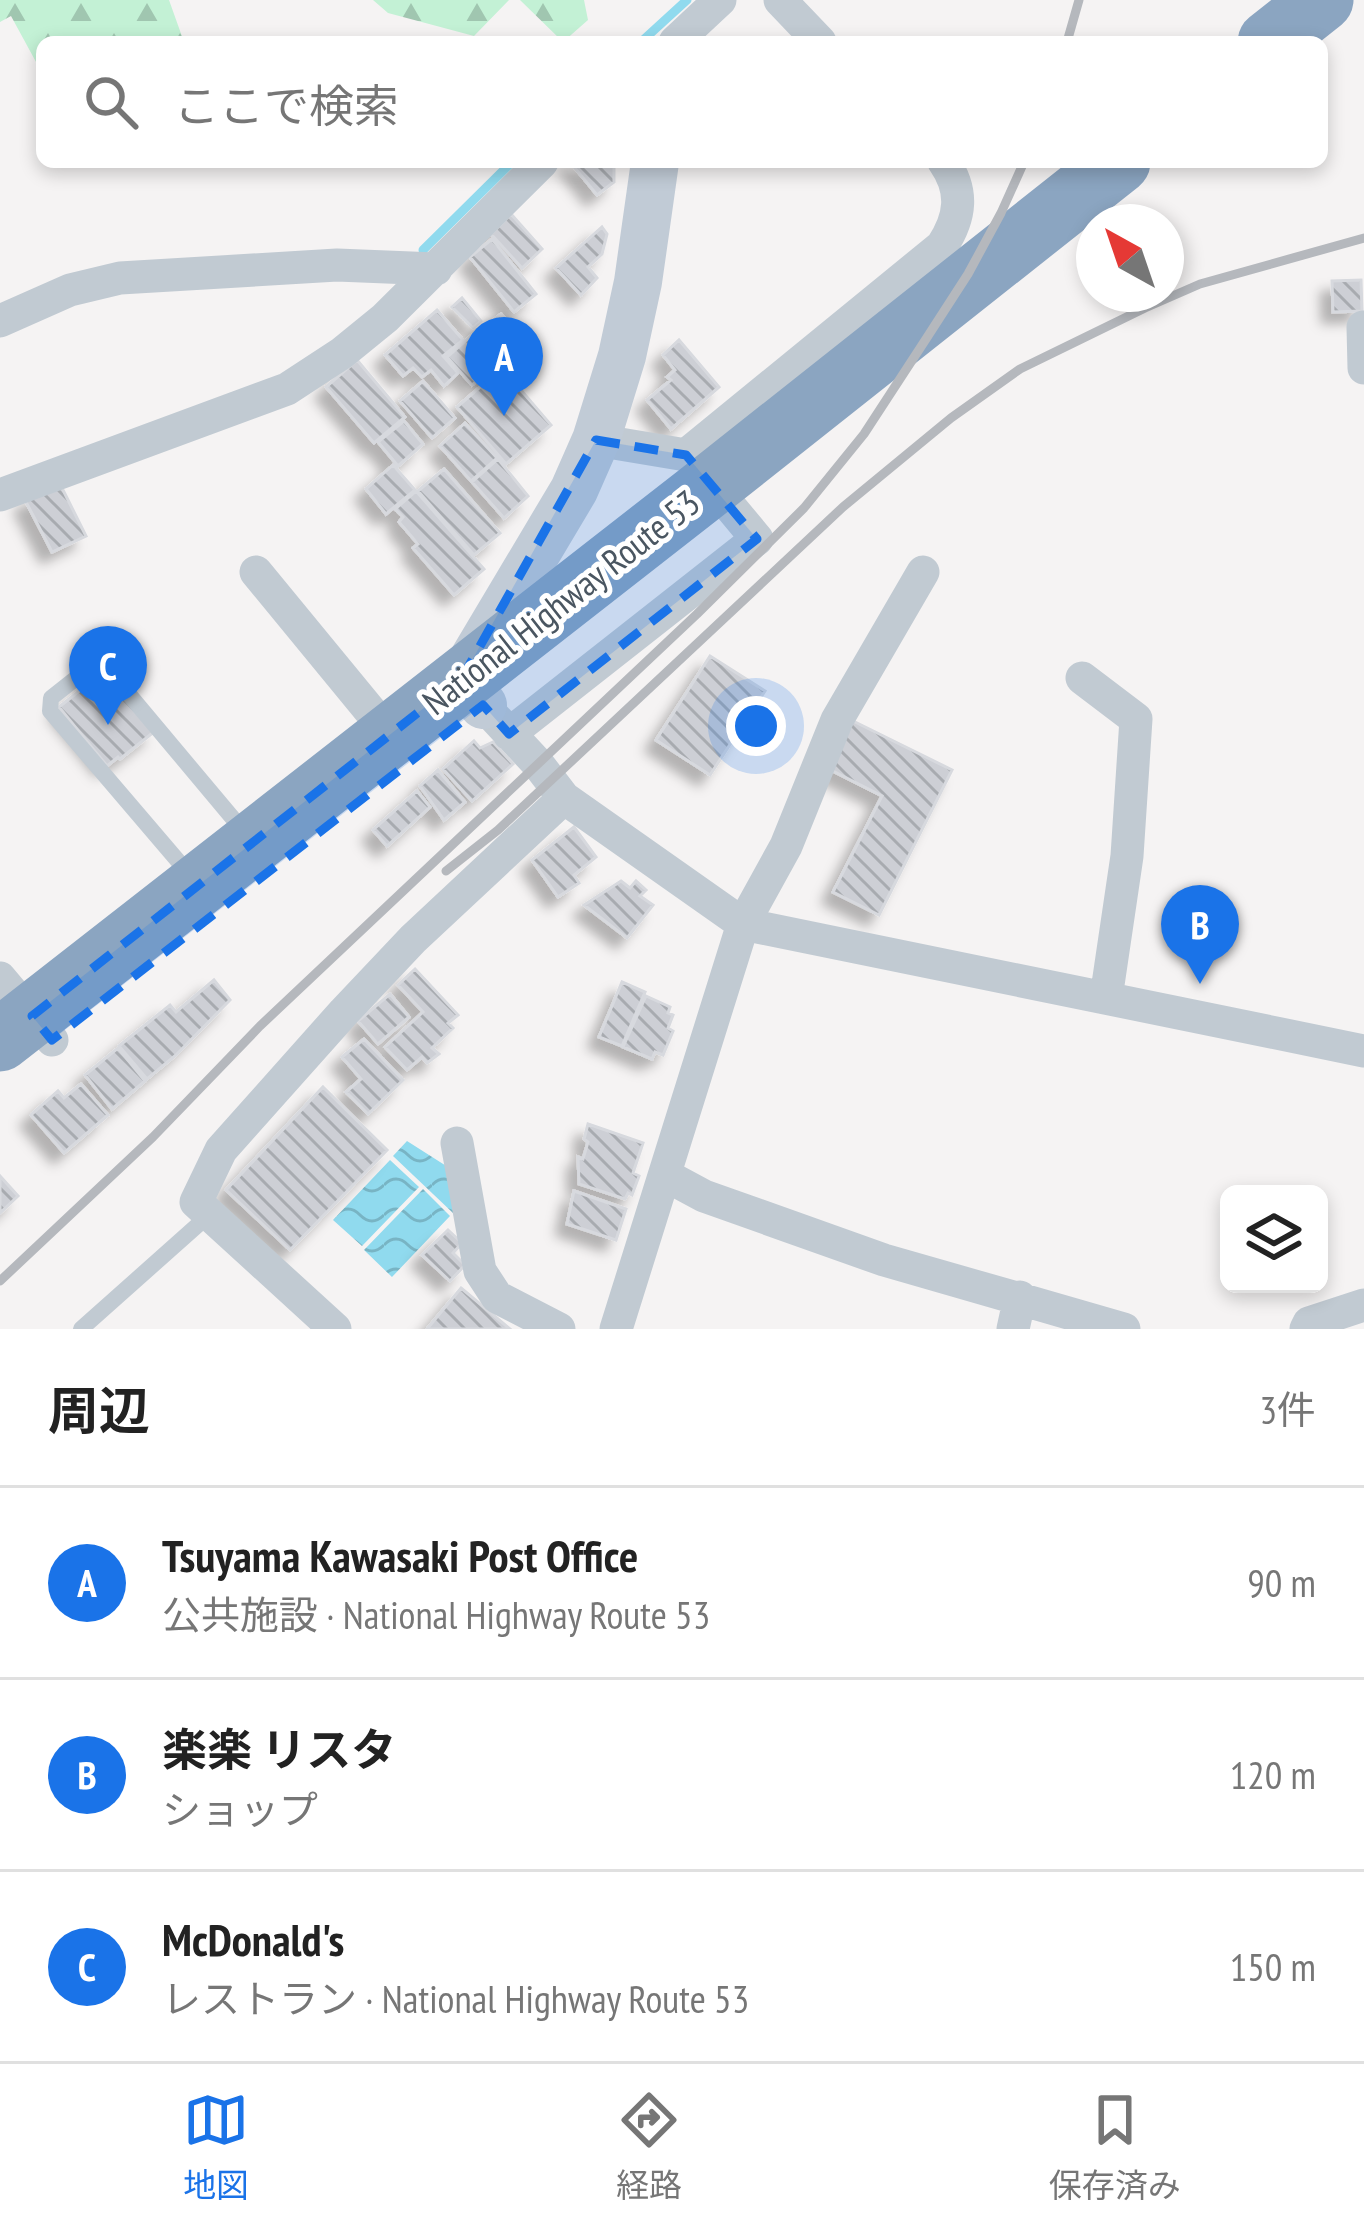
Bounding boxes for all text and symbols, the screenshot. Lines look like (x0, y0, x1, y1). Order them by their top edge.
search box (36, 36, 1328, 168)
icon: search (78, 69, 144, 135)
text: ここで検索 (174, 76, 399, 134)
north arrow (1076, 204, 1184, 312)
pin: A (465, 317, 543, 416)
street label: National Highway Route 53 (413, 479, 709, 725)
pin: C (69, 626, 147, 725)
your location (726, 696, 786, 756)
pin: B (1161, 885, 1239, 984)
map controls (1220, 1185, 1328, 1293)
button: layers (1220, 1185, 1328, 1293)
text: 周辺 (48, 1377, 150, 1443)
text: 3件 (1259, 1384, 1316, 1435)
text: Tsuyama Kawasaki Post Office (162, 1526, 638, 1584)
text: A (77, 1557, 97, 1608)
text: 90 m (1247, 1557, 1316, 1608)
text: 公共施設 · National Highway Route 53 (162, 1589, 710, 1640)
text: 楽楽 リスタ (162, 1720, 396, 1778)
text: B (77, 1749, 97, 1800)
text: 120 m (1230, 1749, 1316, 1800)
text: ショップ (162, 1784, 318, 1835)
text: McDonald's (162, 1910, 344, 1968)
text: C (78, 1941, 96, 1992)
text: 150 m (1230, 1941, 1316, 1992)
text: レストラン · National Highway Route 53 (162, 1973, 749, 2024)
tab: 地図 (183, 2087, 249, 2207)
tab: 経路 (616, 2087, 682, 2207)
tab: 保存済み (1049, 2087, 1181, 2207)

